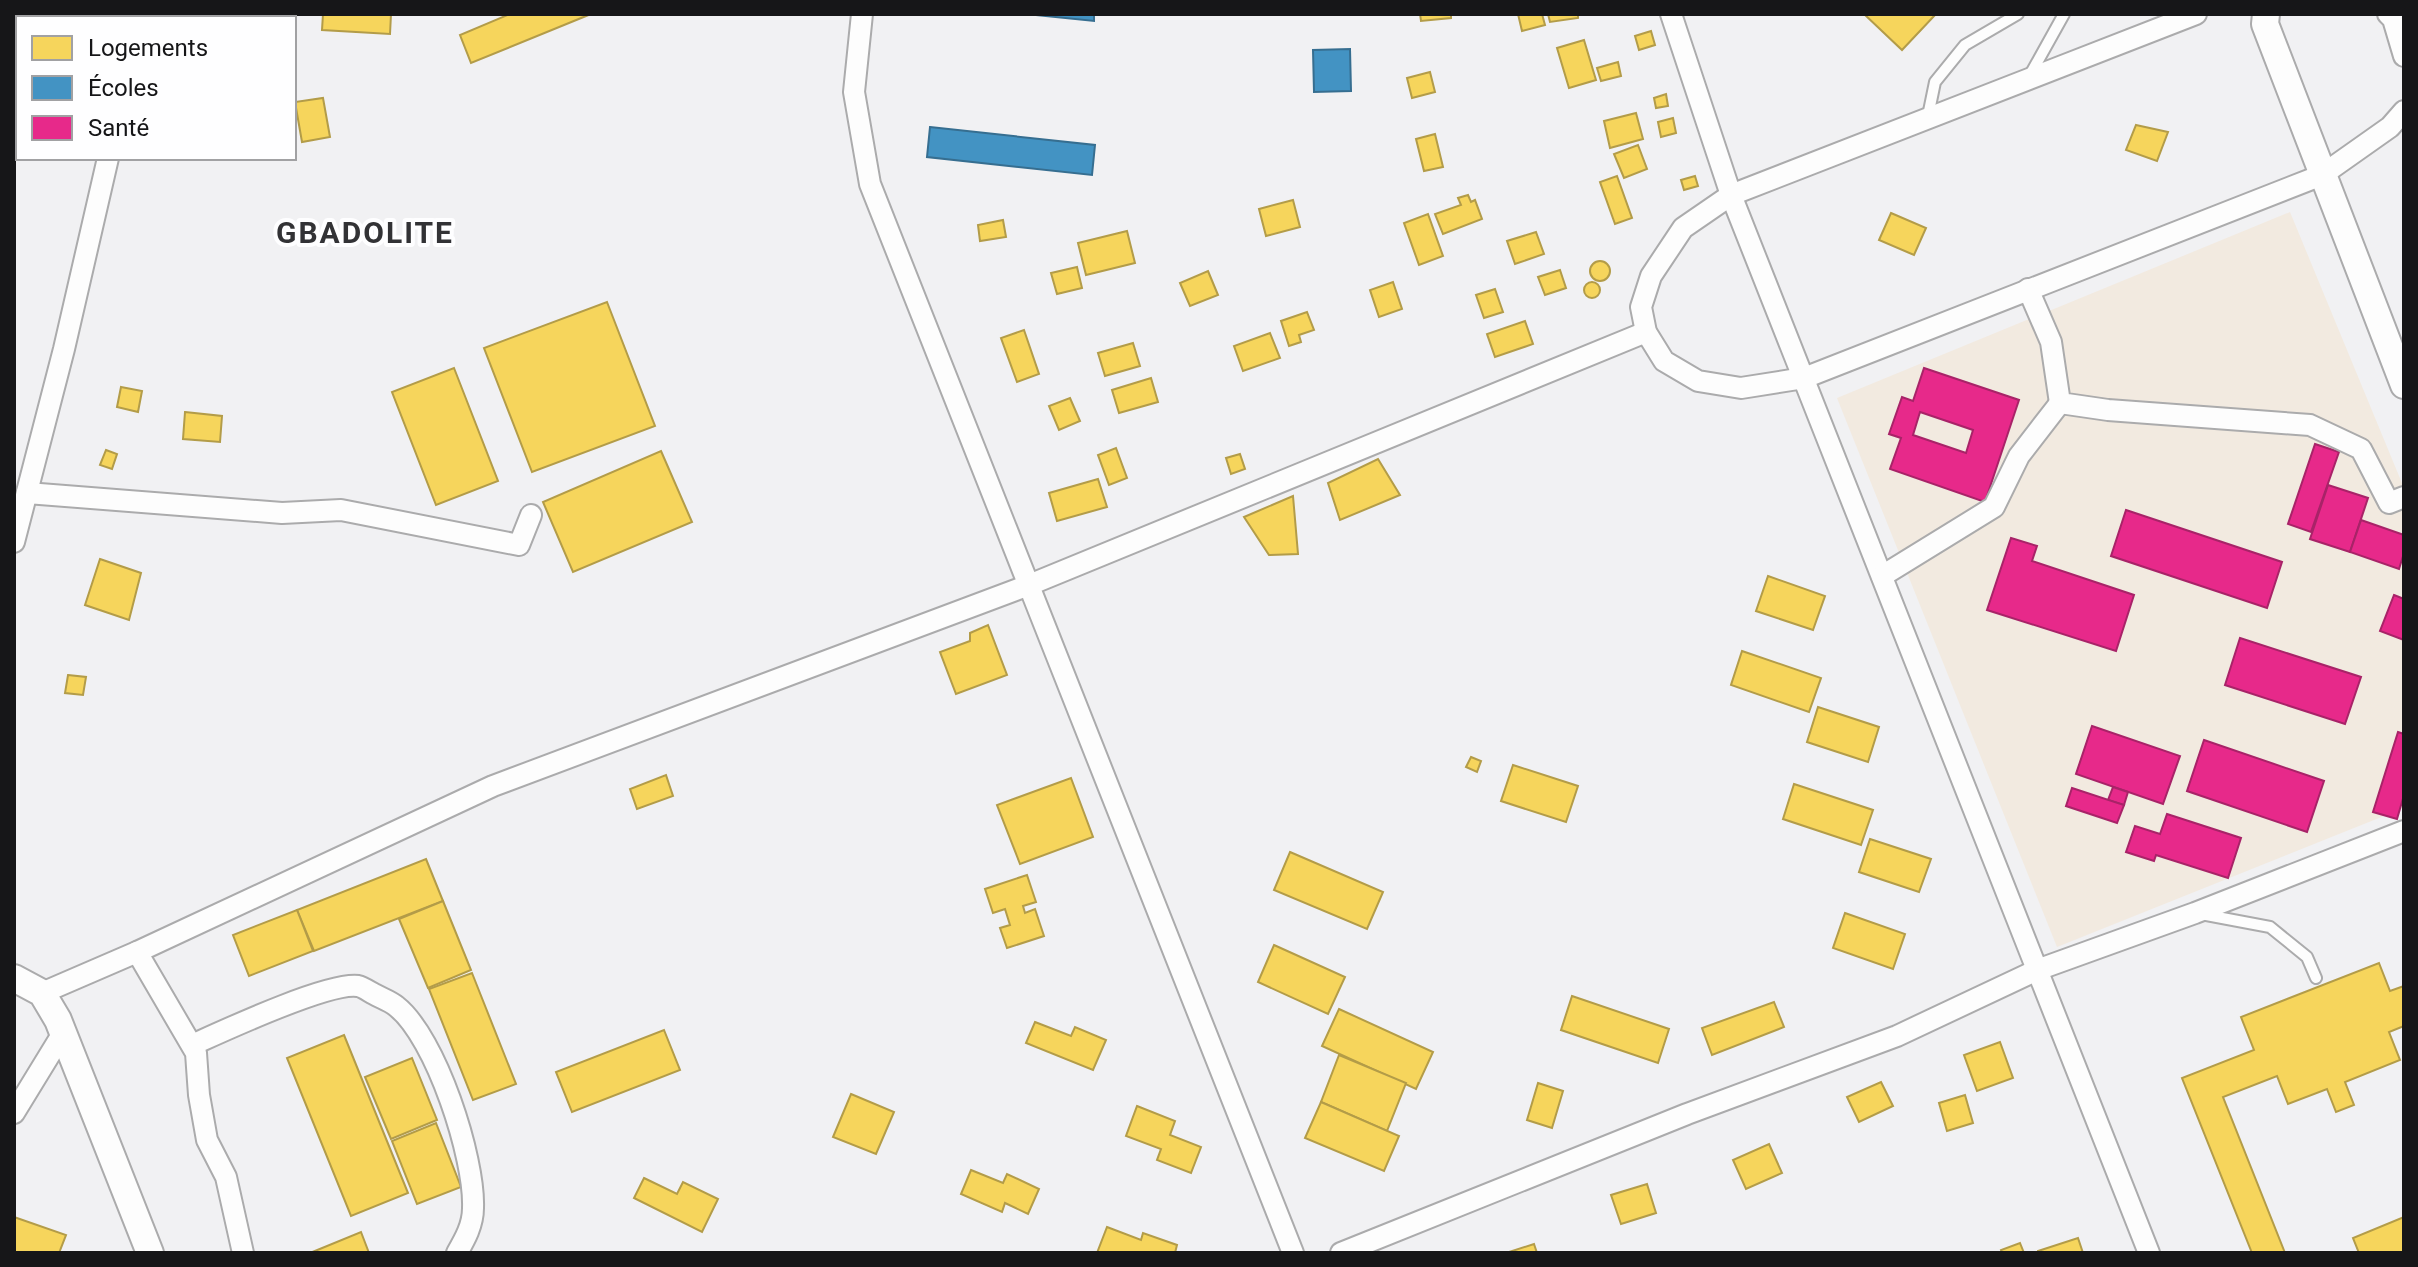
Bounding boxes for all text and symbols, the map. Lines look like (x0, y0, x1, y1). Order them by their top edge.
legend (16, 16, 296, 160)
text: Logements (88, 34, 208, 62)
text: Écoles (88, 74, 159, 102)
text: Santé (88, 114, 149, 142)
district label: GBADOLITE (276, 215, 454, 250)

